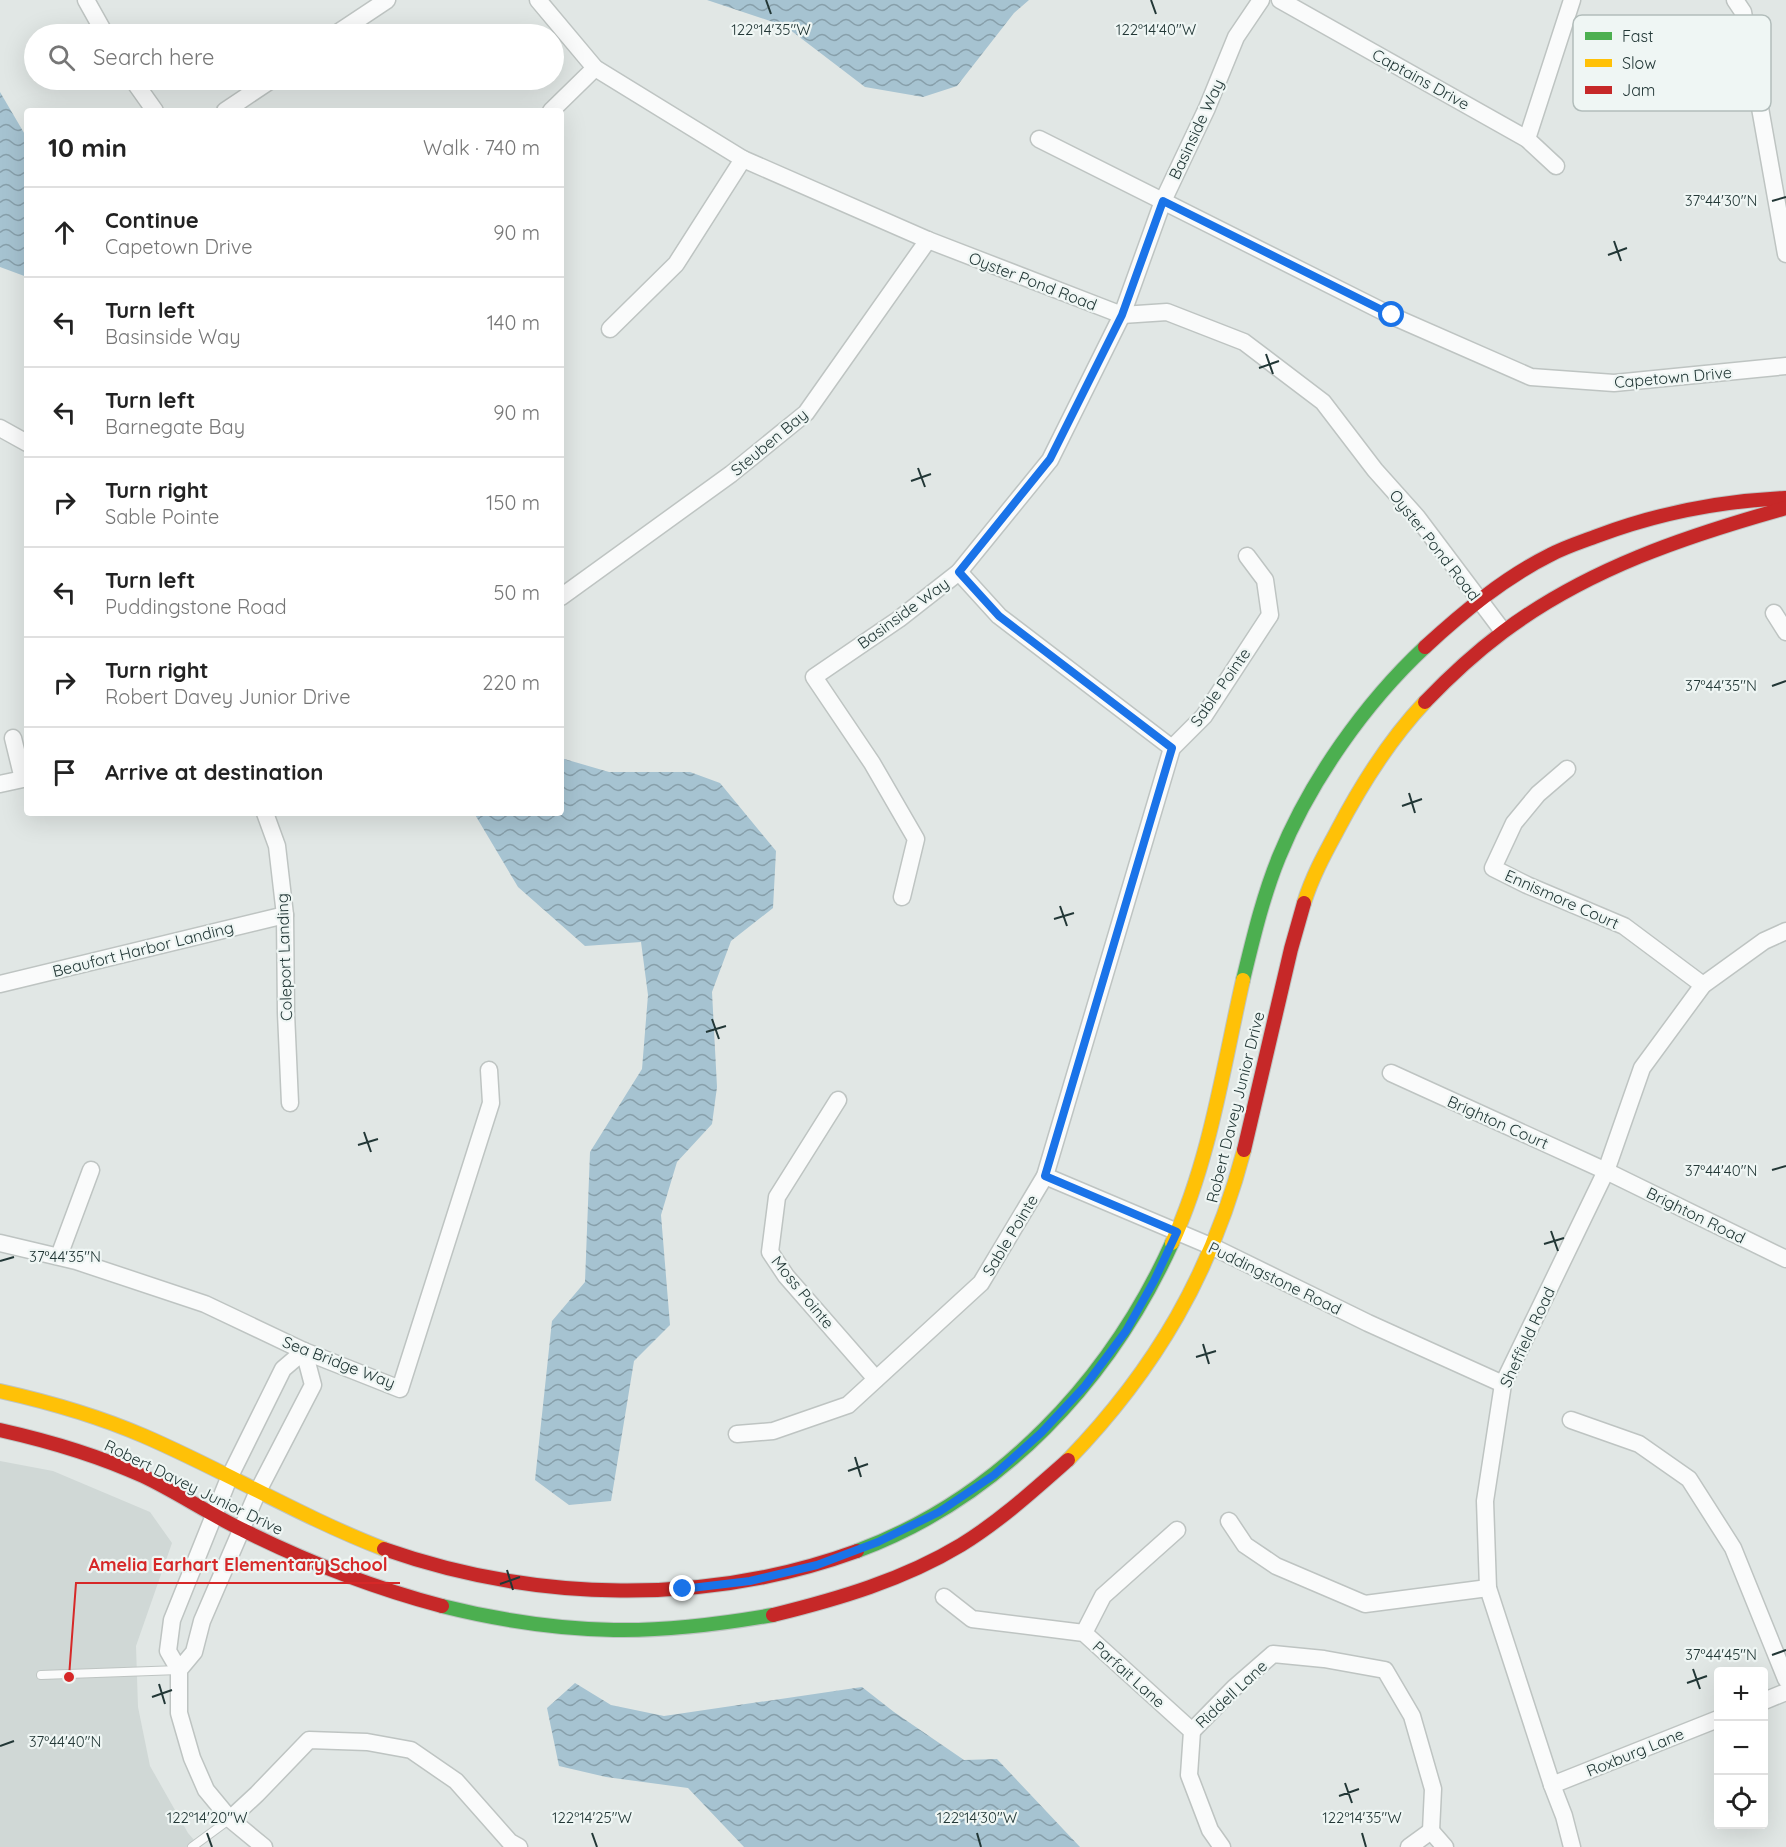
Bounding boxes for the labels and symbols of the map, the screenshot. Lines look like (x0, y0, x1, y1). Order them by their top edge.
legend (1573, 15, 1771, 111)
text: 122°14'35"W (731, 20, 811, 39)
text: 122°14'40"W (1116, 20, 1197, 39)
text: Fast (1622, 26, 1653, 46)
street label: Captains Drive (1369, 44, 1473, 114)
text: Slow (1622, 53, 1656, 73)
street label: Basinside Way (1164, 76, 1228, 182)
text: Jam (1622, 80, 1655, 100)
text: 37°44'30"N (1685, 191, 1757, 210)
street label: Oyster Pond Road (966, 247, 1100, 315)
route start (1378, 301, 1404, 327)
street label: Capetown Drive (1613, 362, 1733, 392)
street label: Steuben Bay (727, 404, 811, 480)
street label: Oyster Pond Road (1385, 485, 1485, 605)
street label: Basinside Way (853, 573, 953, 653)
street label: Sable Pointe (1186, 644, 1254, 730)
text: 37°44'35"N (1685, 676, 1757, 695)
street label: Ennismore Court (1502, 865, 1622, 933)
street label: Coleport Landing (272, 893, 296, 1021)
street label: Beaufort Harbor Landing (50, 917, 236, 981)
street label: Robert Davey Junior Drive (1202, 1009, 1268, 1205)
street label: Brighton Court (1444, 1091, 1552, 1153)
text: 37°44'40"N (1685, 1161, 1757, 1180)
street label: Brighton Road (1643, 1182, 1749, 1248)
street label: Sable Pointe (978, 1191, 1042, 1279)
street label: Puddingstone Road (1205, 1237, 1345, 1319)
text: 37°44'35"N (29, 1247, 101, 1266)
street label: Moss Pointe (767, 1251, 839, 1333)
street label: Sheffield Road (1495, 1284, 1559, 1390)
street label: Sea Bridge Way (280, 1331, 398, 1393)
street label: Robert Davey Junior Drive (101, 1435, 287, 1539)
callout: Amelia Earhart Elementary School (76, 1547, 400, 1583)
text: Amelia Earhart Elementary School (88, 1553, 388, 1576)
route end (669, 1575, 695, 1601)
street label: Parfait Lane (1089, 1636, 1169, 1712)
text: 37°44'45"N (1685, 1645, 1757, 1664)
street label: Riddell Lane (1191, 1656, 1271, 1732)
street label: Roxburg Lane (1583, 1723, 1687, 1781)
text: 37°44'40"N (29, 1732, 101, 1751)
text: 122°14'20"W (167, 1808, 248, 1827)
text: 122°14'25"W (552, 1808, 633, 1827)
text: 122°14'30"W (937, 1808, 1018, 1827)
text: 122°14'35"W (1322, 1808, 1402, 1827)

